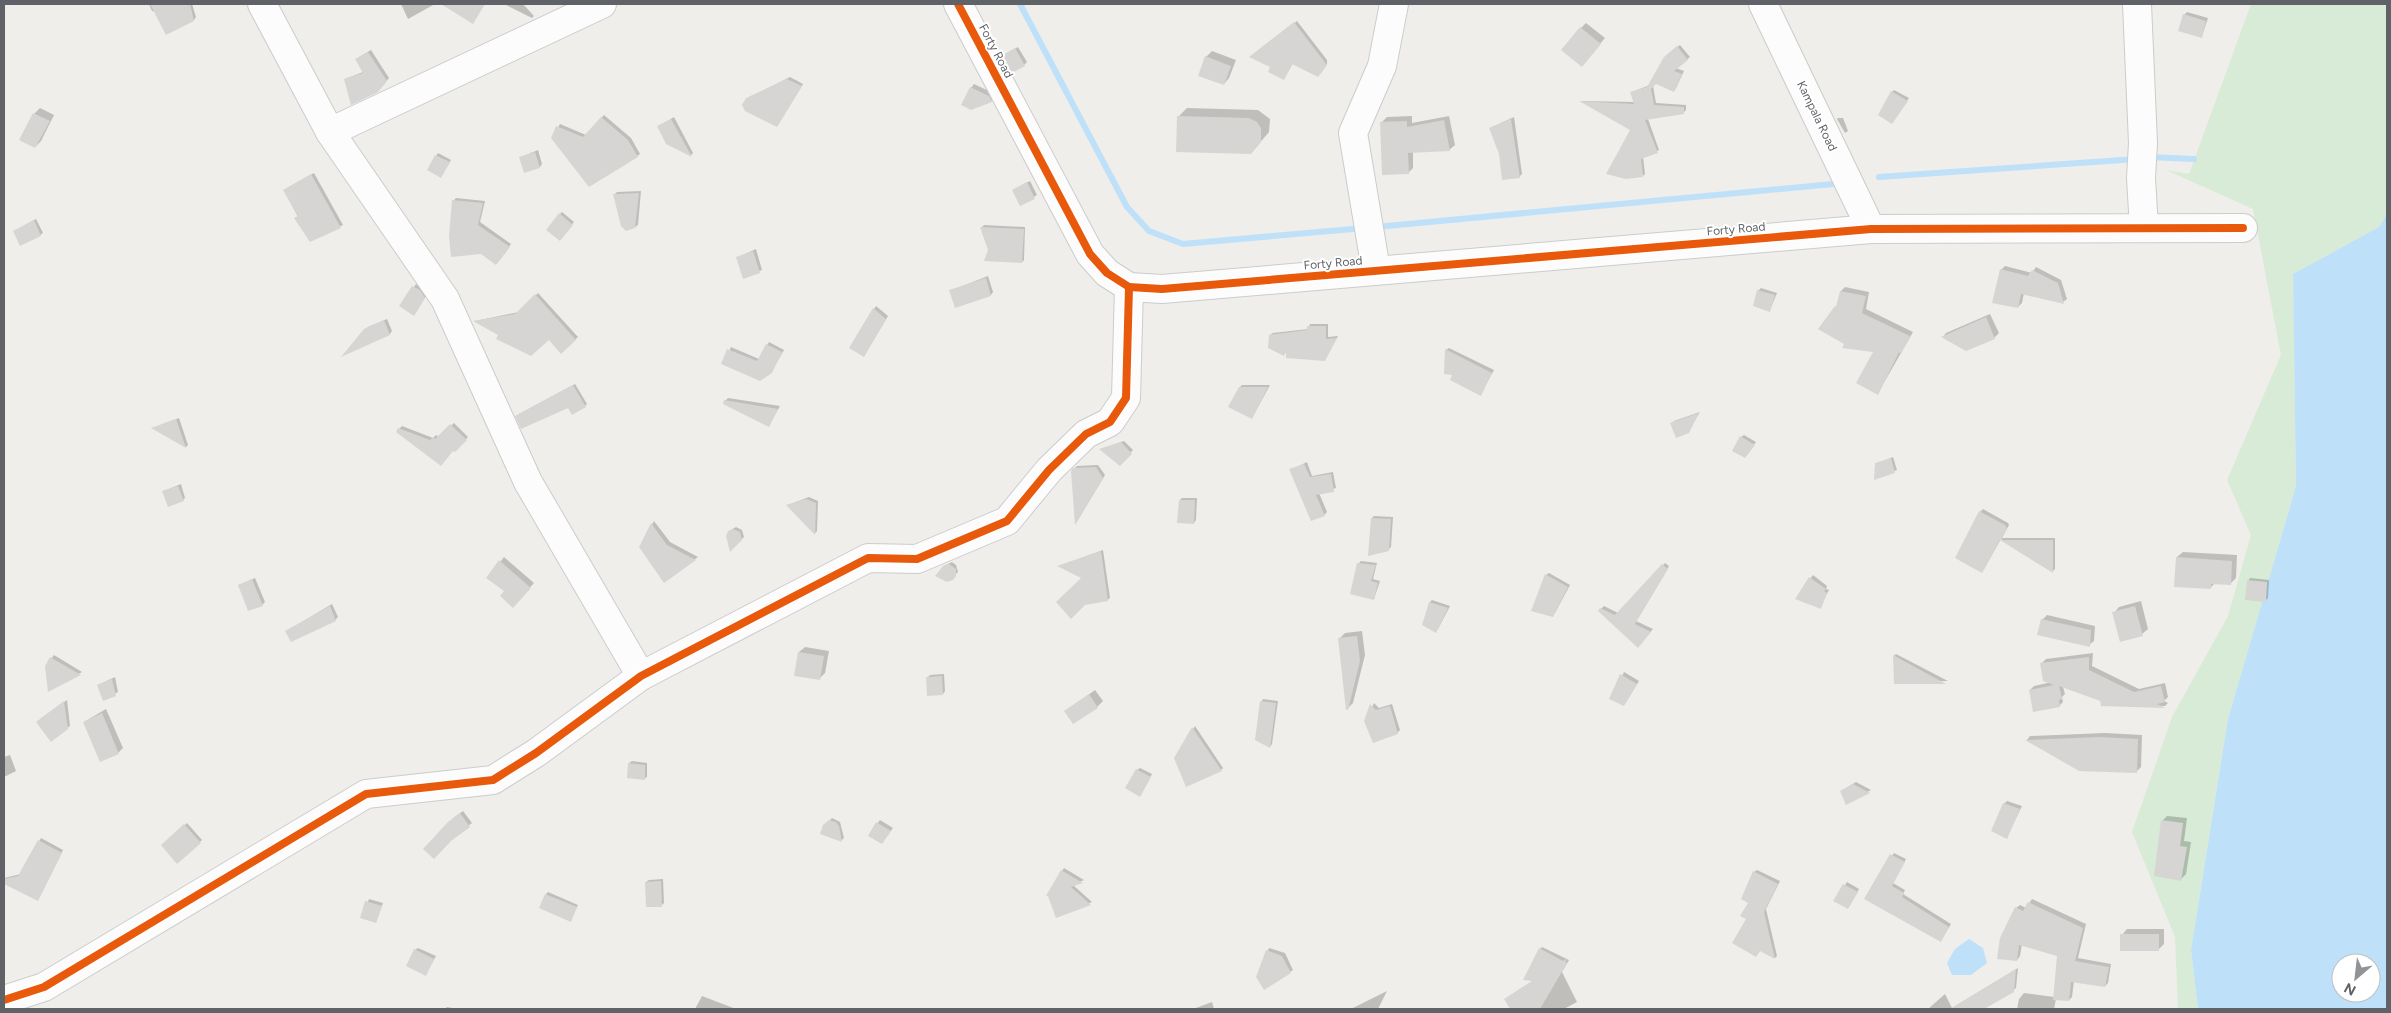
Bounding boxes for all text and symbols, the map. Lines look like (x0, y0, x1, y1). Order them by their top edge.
street label: Forty Road (976, 22, 1016, 80)
street label: Kampala Road (1794, 79, 1840, 153)
street label: Forty Road (1706, 219, 1766, 239)
street label: Forty Road (1303, 253, 1363, 273)
north arrow (2331, 953, 2381, 1003)
text: N (2341, 979, 2359, 999)

